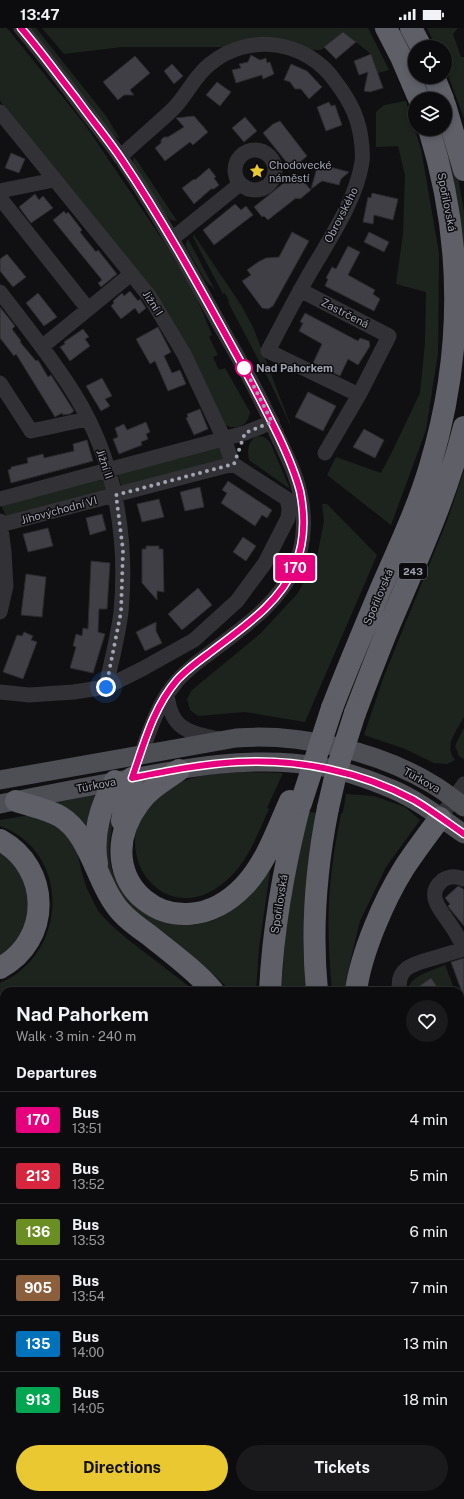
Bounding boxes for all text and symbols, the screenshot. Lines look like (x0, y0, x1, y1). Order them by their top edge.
text: 13:47 (20, 6, 60, 23)
map controls (408, 40, 452, 136)
button: locate (408, 40, 452, 84)
button: layers (408, 92, 452, 136)
place label: Chodovecké náměstí (269, 159, 332, 184)
place icon: Chodovecké náměstí (248, 162, 266, 180)
street label: Spořilovská (435, 172, 459, 232)
street label: Obrovského (322, 185, 360, 245)
street label: Jižní I (141, 288, 165, 318)
street label: Zastrčená (319, 296, 371, 330)
marker: Nad Pahorkem (235, 359, 253, 377)
place label: Nad Pahorkem (256, 362, 333, 374)
street label: Jižní II (94, 448, 116, 480)
street label: Jihovýchodní VI (20, 494, 98, 526)
line badge: 170 (272, 555, 318, 581)
text: 170 (283, 560, 307, 576)
road number: 243 (399, 563, 427, 579)
street label: Spořilovská (361, 567, 395, 627)
your location (96, 677, 116, 697)
street label: Türkova (402, 765, 442, 795)
street label: Türkova (75, 775, 117, 795)
street label: Spořilovská (268, 874, 290, 934)
button: heart (406, 1000, 448, 1042)
text: Nad Pahorkem (16, 1003, 149, 1025)
text: Walk · 3 min · 240 m (16, 1029, 136, 1044)
text: Departures (16, 1064, 97, 1081)
text: Bus (72, 1104, 99, 1121)
text: 4 min (409, 1111, 448, 1128)
text: 170 (26, 1112, 50, 1128)
text: 13:51 (72, 1121, 102, 1136)
text: Bus (72, 1160, 99, 1177)
text: 5 min (409, 1167, 448, 1184)
text: 213 (26, 1168, 50, 1184)
text: 13:52 (72, 1177, 105, 1192)
text: Bus (72, 1216, 99, 1233)
text: 6 min (410, 1223, 448, 1240)
text: 136 (26, 1224, 50, 1240)
text: 13:53 (72, 1233, 105, 1248)
text: Bus (72, 1272, 99, 1289)
text: 7 min (410, 1279, 448, 1296)
text: 905 (24, 1280, 52, 1296)
text: 13:54 (72, 1289, 105, 1304)
text: Bus (72, 1328, 99, 1345)
text: 13 min (403, 1335, 448, 1352)
text: 135 (26, 1336, 50, 1352)
text: 14:00 (72, 1345, 104, 1360)
text: Bus (72, 1384, 99, 1401)
text: 18 min (403, 1391, 448, 1408)
text: 913 (26, 1392, 50, 1408)
text: 14:05 (72, 1401, 105, 1416)
button: Directions (16, 1445, 228, 1491)
button: Tickets (236, 1445, 448, 1491)

